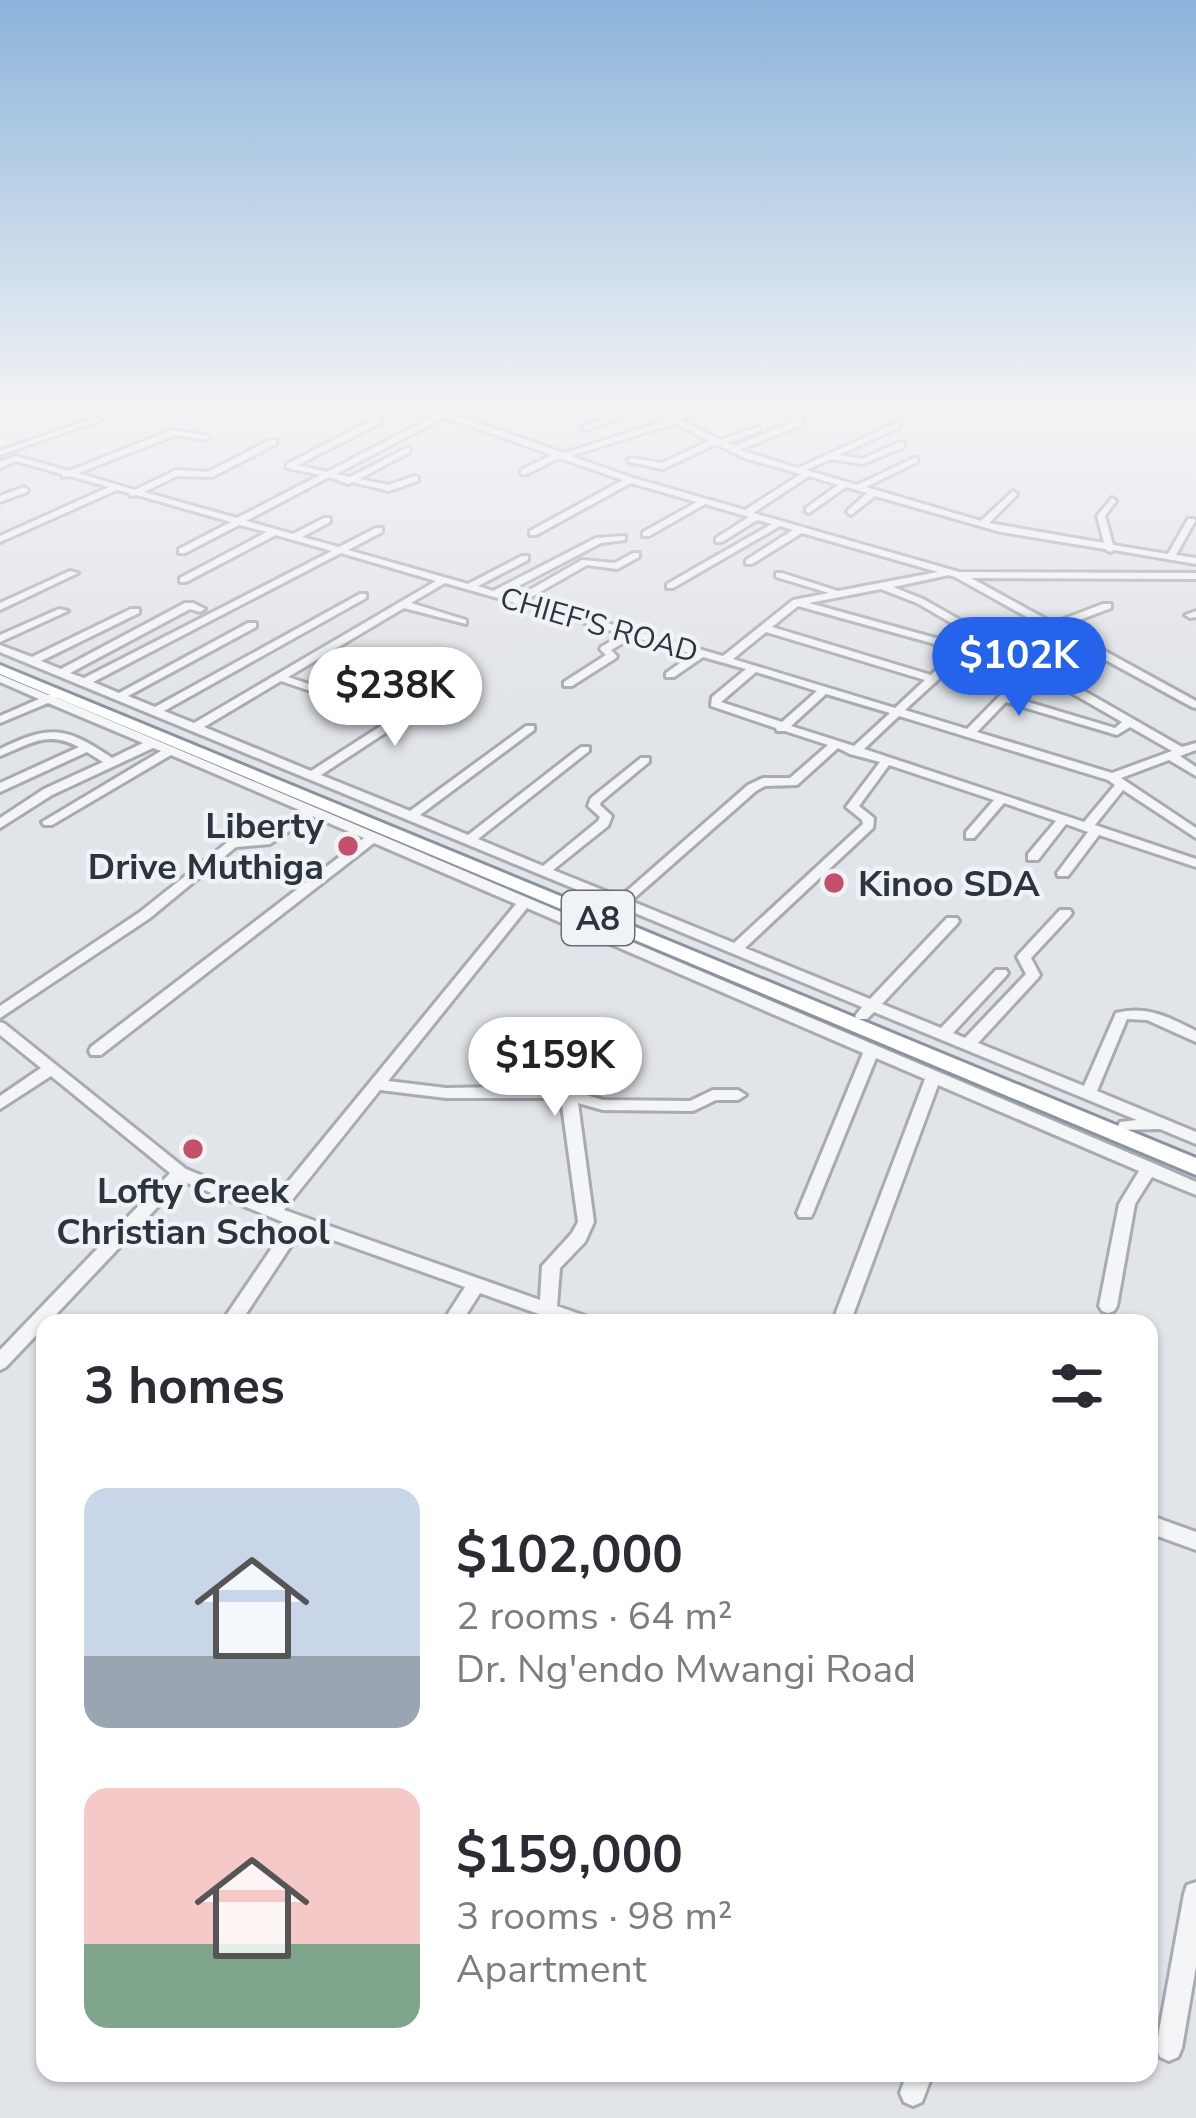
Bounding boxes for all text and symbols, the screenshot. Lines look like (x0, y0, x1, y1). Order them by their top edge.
street label: CHIEF'S ROAD (495, 578, 703, 673)
pin: $102K (935, 617, 1103, 719)
text: $102K (959, 629, 1079, 682)
pin: $238K (311, 647, 479, 749)
text: $238K (335, 659, 455, 712)
place label: Liberty Drive Muthiga (88, 802, 325, 892)
marker: Liberty Drive Muthiga (335, 833, 361, 859)
place label: Kinoo SDA (858, 860, 1040, 909)
marker: Kinoo SDA (821, 870, 847, 896)
road number: A8 (562, 891, 634, 945)
pin: $159K (471, 1017, 639, 1119)
text: $159K (495, 1029, 615, 1082)
marker: Lofty Creek Christian School (180, 1136, 206, 1162)
place label: Lofty Creek Christian School (56, 1167, 330, 1257)
text: 3 homes (84, 1351, 285, 1421)
icon: filters (1044, 1353, 1110, 1419)
text: $102,000 (456, 1520, 683, 1590)
icon: home (180, 1536, 324, 1680)
text: 2 rooms · 64 m² (456, 1590, 733, 1643)
text: Dr. Ng'endo Mwangi Road (456, 1643, 916, 1696)
text: $159,000 (456, 1820, 683, 1890)
icon: home (180, 1836, 324, 1980)
text: 3 rooms · 98 m² (456, 1890, 733, 1943)
text: Apartment (456, 1943, 646, 1996)

